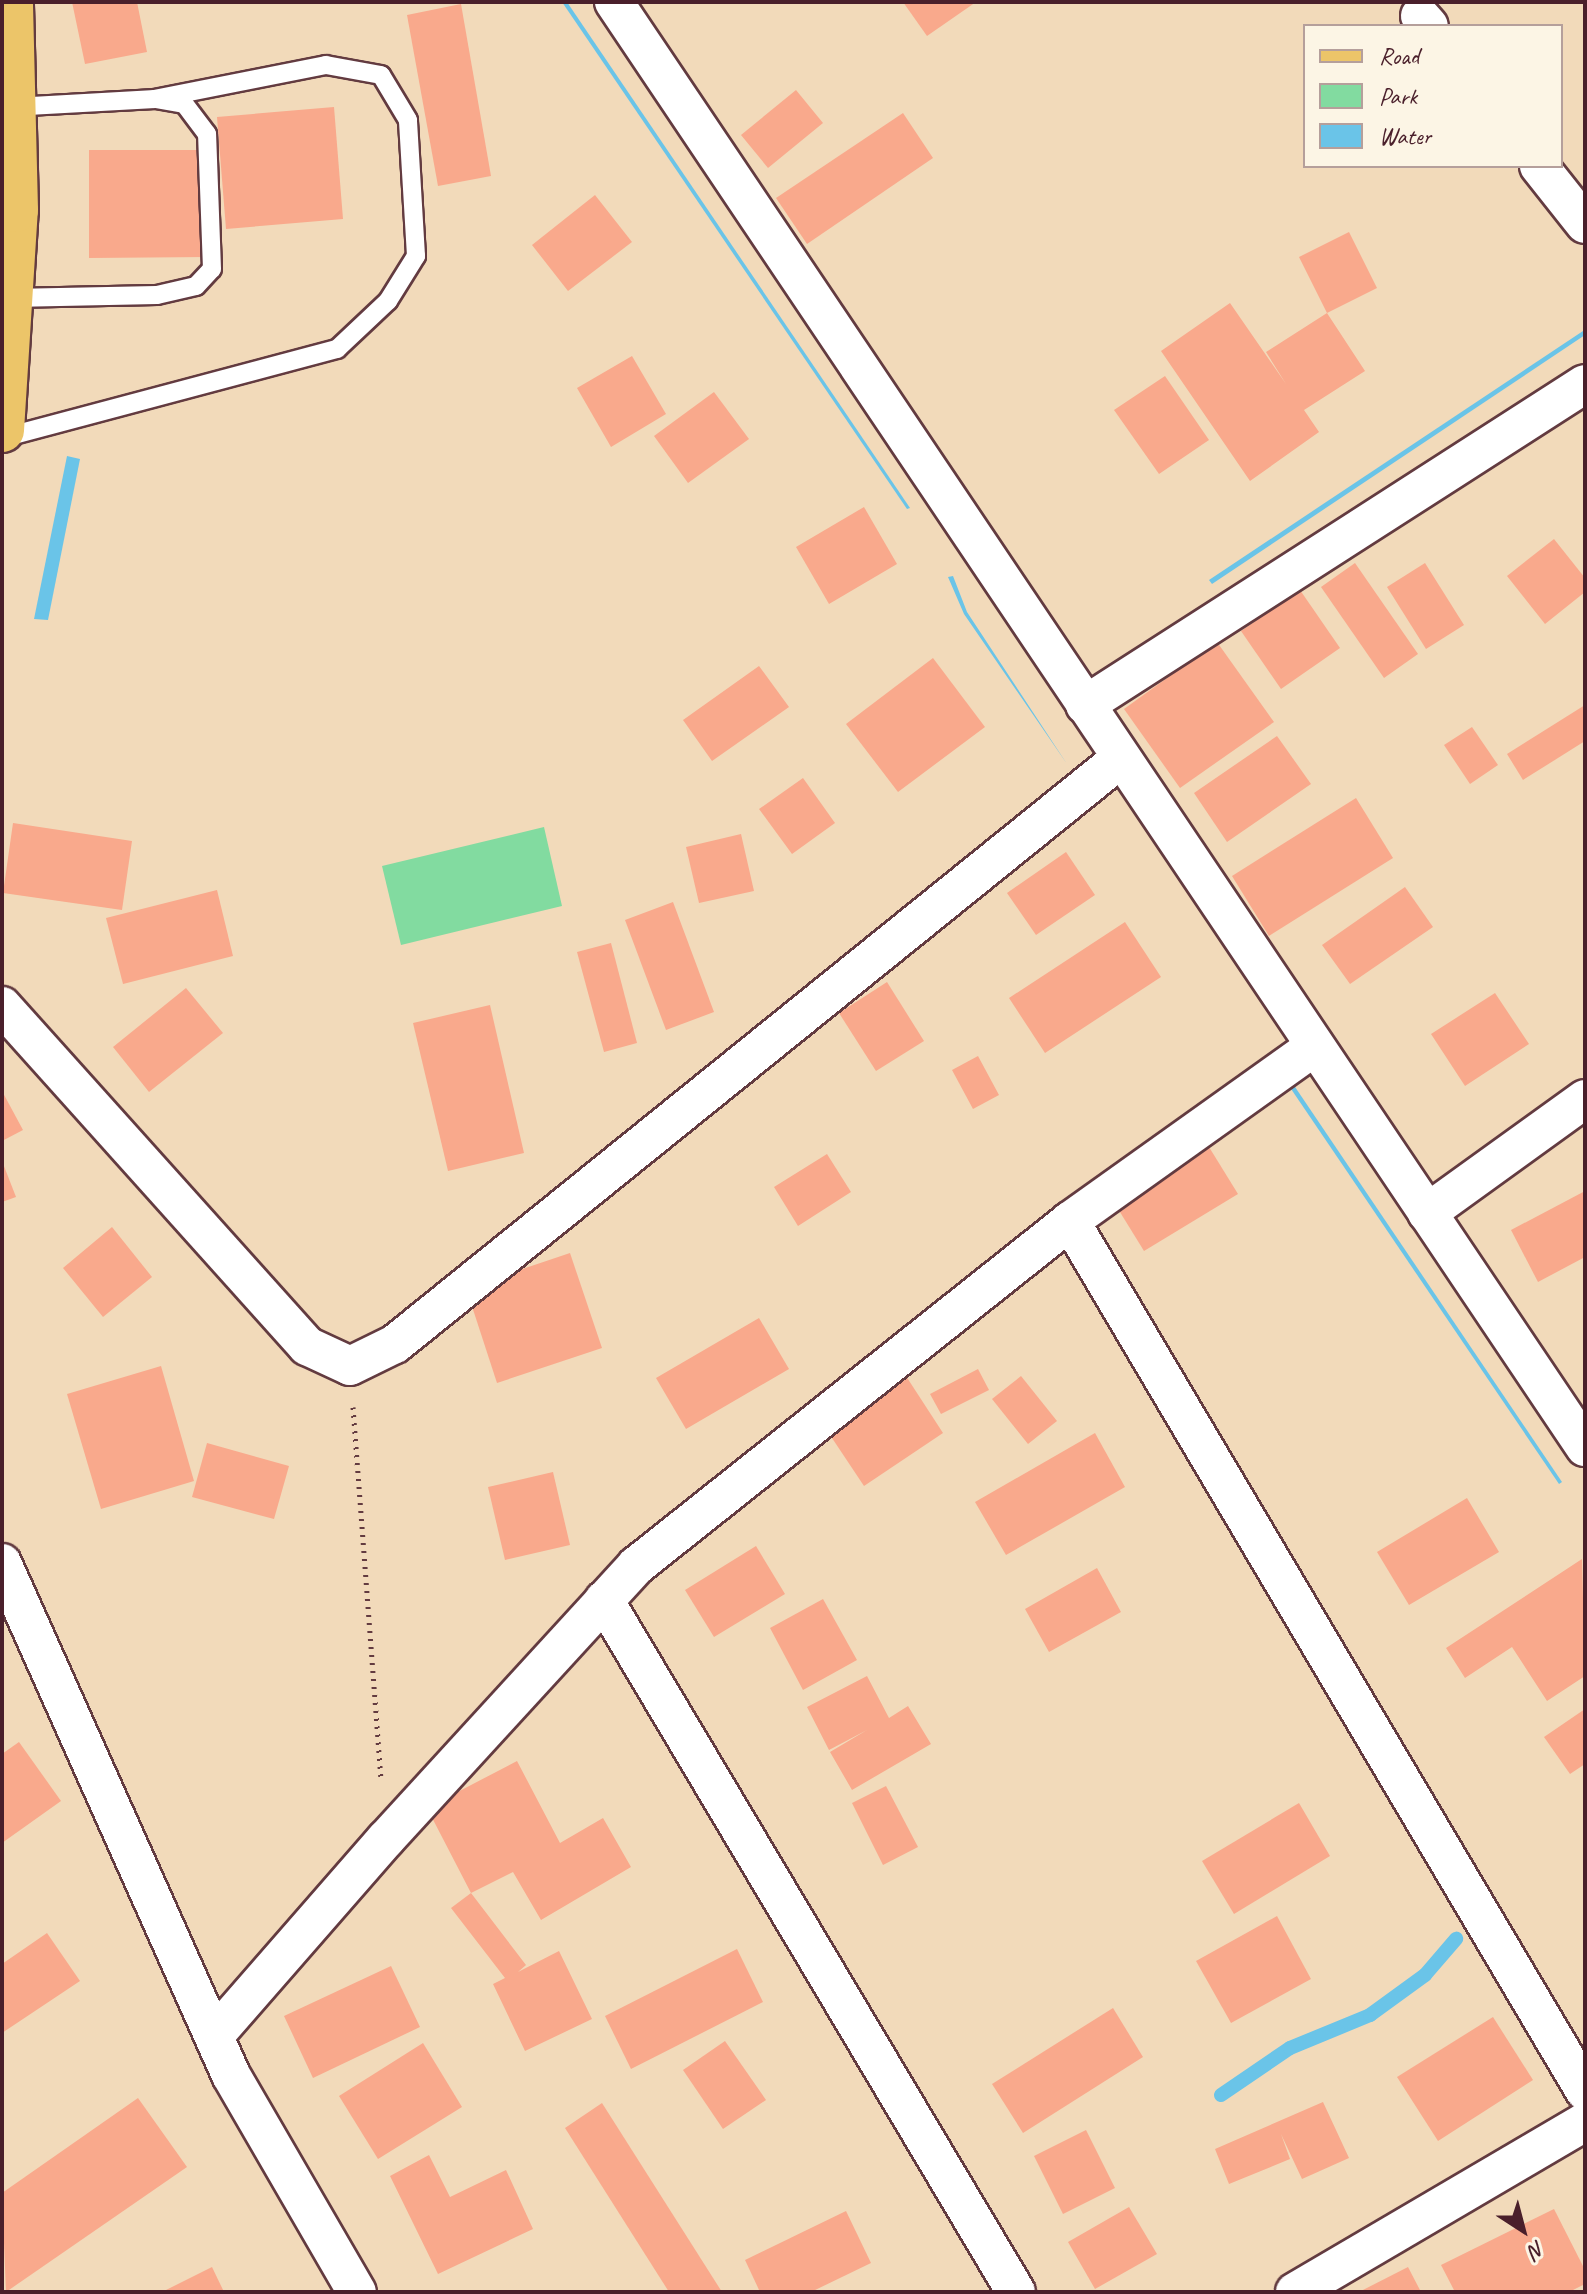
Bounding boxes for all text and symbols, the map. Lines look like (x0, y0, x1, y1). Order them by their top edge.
legend (1303, 24, 1563, 168)
text: Road (1379, 41, 1419, 71)
text: Park (1379, 81, 1417, 111)
text: Water (1379, 121, 1431, 151)
north arrow (1483, 2190, 1563, 2270)
text: N (1523, 2234, 1551, 2265)

